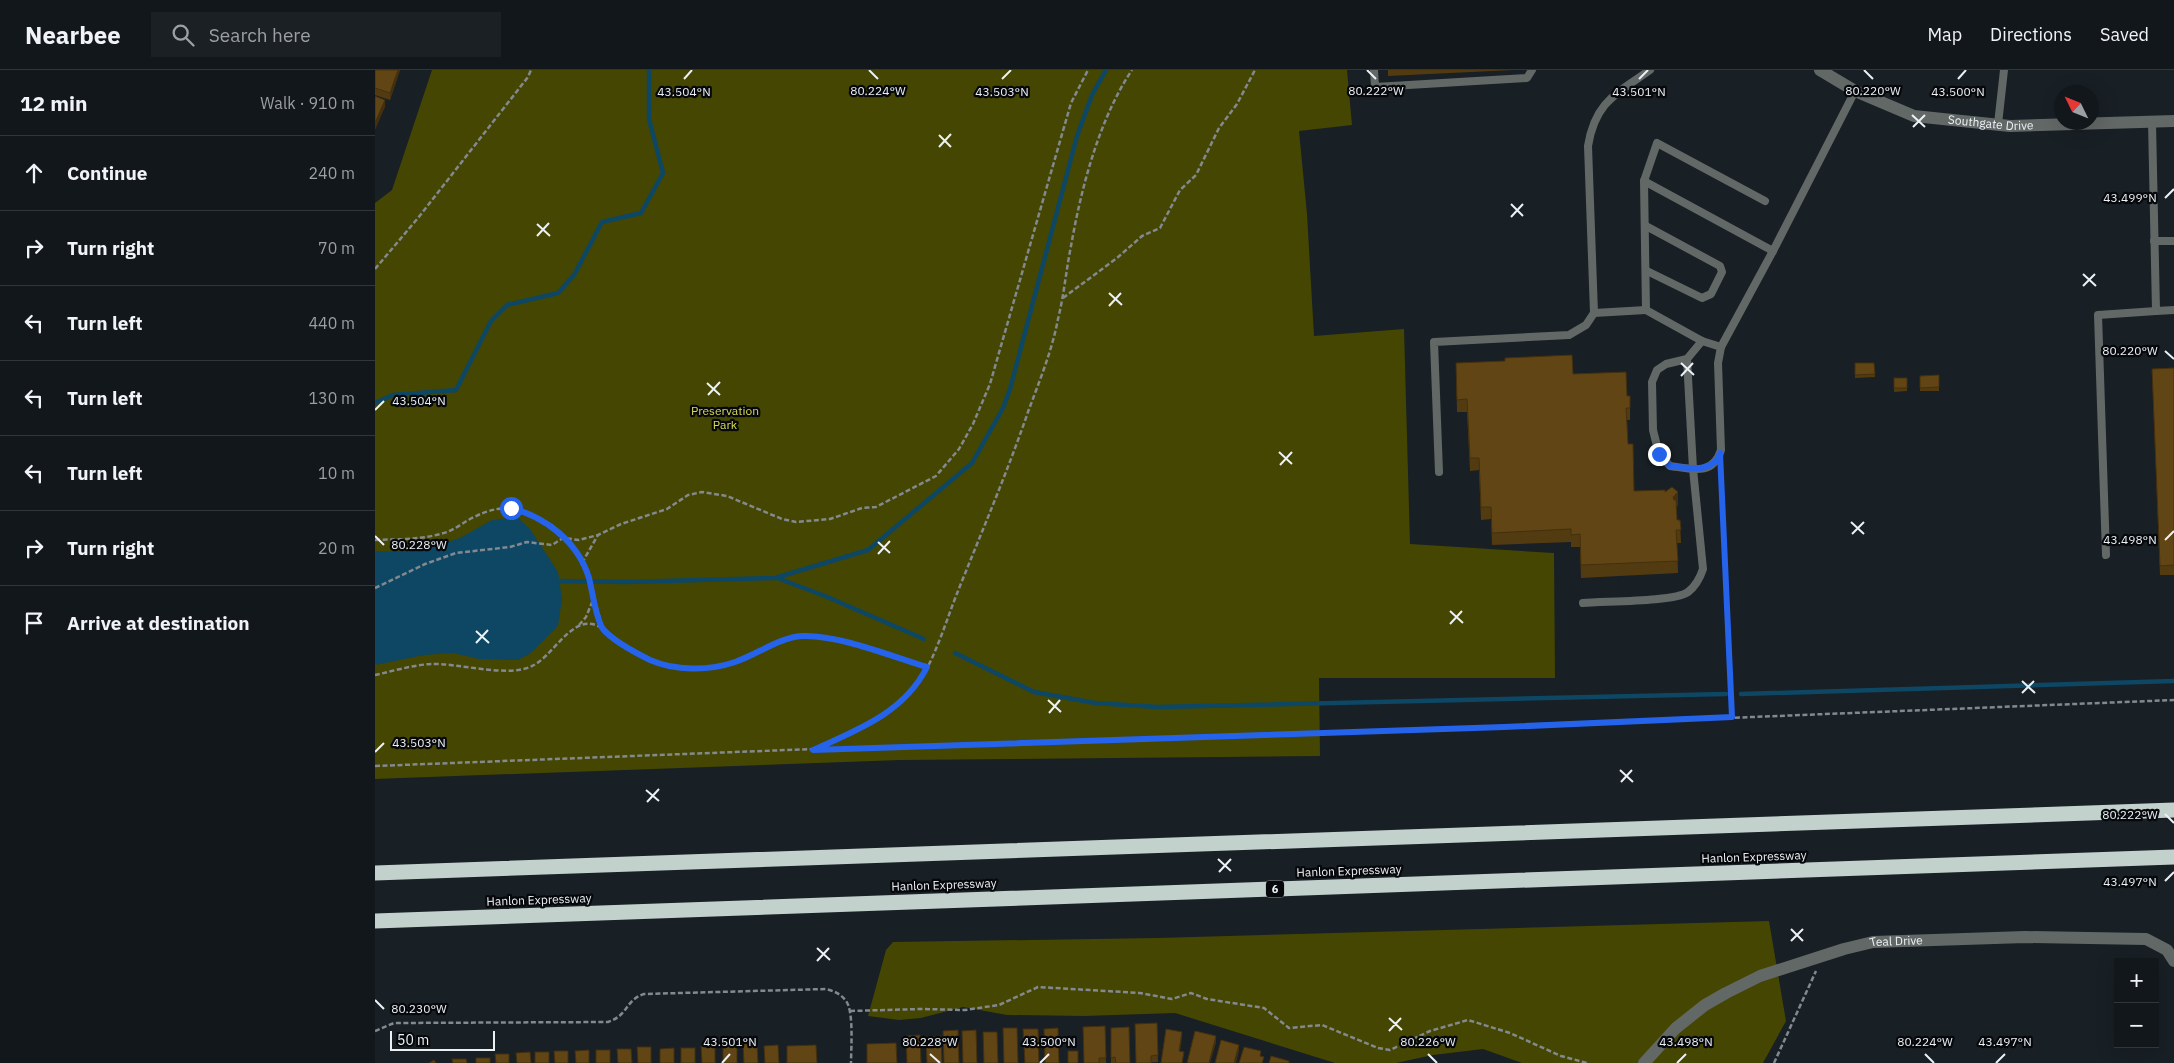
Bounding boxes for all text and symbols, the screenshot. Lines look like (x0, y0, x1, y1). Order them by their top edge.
search box (151, 12, 501, 57)
text: Nearbee (25, 19, 121, 51)
icon: search (169, 21, 197, 49)
text: Search here (209, 23, 311, 47)
text: Map (1927, 23, 1962, 46)
text: Directions (1990, 23, 2072, 46)
text: Saved (2100, 23, 2149, 46)
text: 80.224°W (850, 83, 906, 98)
text: 80.222°W (1348, 83, 1404, 98)
text: 80.220°W (1845, 83, 1901, 98)
text: 43.504°N (657, 84, 711, 99)
text: 43.503°N (975, 84, 1029, 99)
text: 43.501°N (1612, 84, 1666, 99)
text: 43.500°N (1931, 84, 1985, 99)
north arrow (2054, 85, 2099, 130)
text: 12 min (20, 89, 87, 117)
text: Walk · 910 m (260, 93, 355, 113)
street label: Southgate Drive (1947, 112, 2034, 133)
icon: ahead (20, 159, 48, 187)
text: Continue (67, 161, 147, 185)
text: 240 m (308, 163, 355, 183)
text: 43.499°N (2103, 190, 2157, 205)
icon: right (20, 234, 48, 262)
text: Turn right (67, 236, 154, 260)
text: 70 m (318, 238, 355, 258)
icon: left (20, 309, 48, 337)
text: Turn left (67, 311, 143, 335)
text: 440 m (308, 313, 355, 333)
text: 80.220°W (2102, 343, 2158, 358)
icon: left (20, 384, 48, 412)
text: Turn left (67, 386, 143, 410)
text: 130 m (308, 388, 355, 408)
text: 43.504°N (392, 393, 446, 408)
park label: Preservation Park (691, 403, 759, 432)
route end (1648, 443, 1671, 466)
icon: left (20, 459, 48, 487)
text: Turn left (67, 461, 143, 485)
text: 10 m (318, 463, 355, 483)
route start (500, 497, 523, 520)
text: 43.498°N (2103, 532, 2157, 547)
icon: right (20, 534, 48, 562)
text: Turn right (67, 536, 154, 560)
text: 80.228°W (391, 537, 447, 552)
text: 20 m (318, 538, 355, 558)
icon: arrive (20, 609, 48, 637)
text: Arrive at destination (67, 611, 250, 635)
text: 43.503°N (392, 735, 446, 750)
text: 80.222°W (2102, 807, 2158, 822)
street label: Hanlon Expressway (1701, 847, 1807, 866)
street label: Hanlon Expressway (1296, 861, 1402, 880)
text: 43.497°N (2103, 874, 2157, 889)
street label: Hanlon Expressway (891, 875, 997, 894)
road number: 6 (1266, 881, 1284, 898)
street label: Hanlon Expressway (486, 890, 592, 909)
street label: Teal Drive (1868, 932, 1923, 950)
map controls (2114, 958, 2159, 1048)
button: + (2114, 958, 2159, 1003)
text: 80.230°W (391, 1001, 447, 1016)
button: − (2114, 1003, 2159, 1048)
scale bar (390, 1028, 495, 1051)
text: 50 m (397, 1031, 429, 1049)
text: 43.501°N (703, 1034, 757, 1049)
text: 80.228°W (902, 1034, 958, 1049)
text: 43.500°N (1022, 1034, 1076, 1049)
text: 80.226°W (1400, 1034, 1456, 1049)
text: 43.498°N (1659, 1034, 1713, 1049)
text: 80.224°W (1897, 1034, 1953, 1049)
text: 43.497°N (1978, 1034, 2032, 1049)

